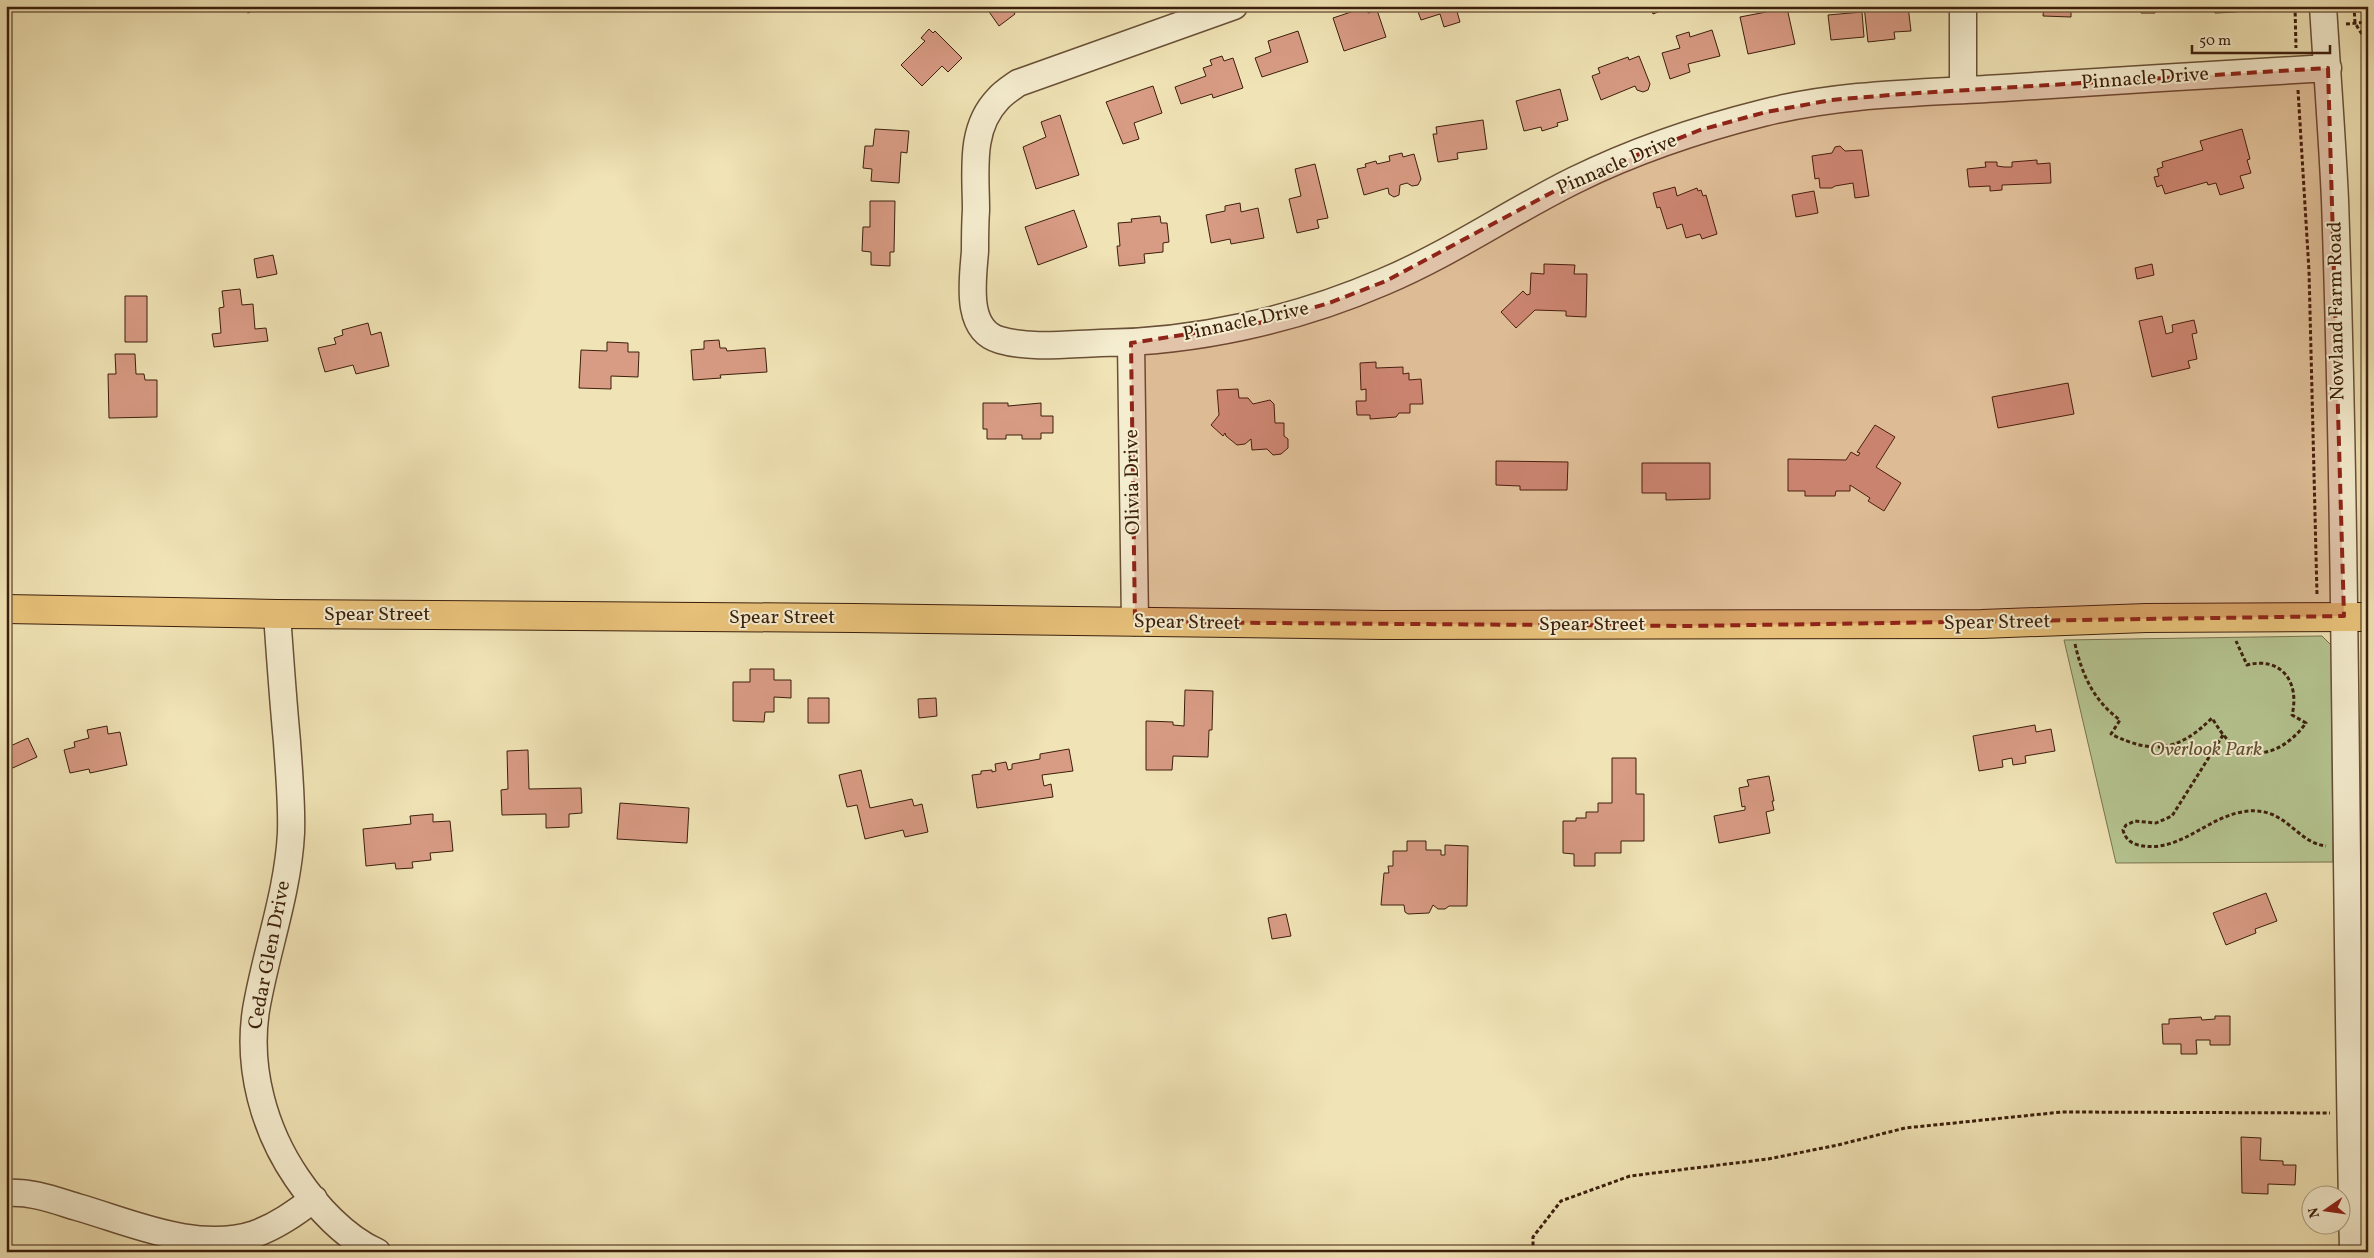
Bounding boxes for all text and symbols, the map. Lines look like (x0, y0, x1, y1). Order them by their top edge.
scale bar (2192, 22, 2329, 54)
text: 50 m (2199, 31, 2231, 52)
street label: Pinnacle Drive (2080, 61, 2210, 97)
street label: Pinnacle Drive (1553, 127, 1681, 203)
street label: Nowland Farm Road (2321, 221, 2353, 401)
street label: Pinnacle Drive (1180, 295, 1312, 349)
street label: Olivia Drive (1118, 429, 1148, 535)
street label: Spear Street (324, 601, 430, 629)
street label: Spear Street (729, 604, 835, 632)
street label: Spear Street (1133, 608, 1241, 638)
street label: Spear Street (1943, 608, 2051, 638)
street label: Spear Street (1539, 611, 1645, 639)
park label: Overlook Park (2150, 736, 2262, 764)
street label: Cedar Glen Drive (242, 878, 298, 1032)
north arrow (2302, 1186, 2352, 1236)
text: N (2304, 1205, 2325, 1220)

